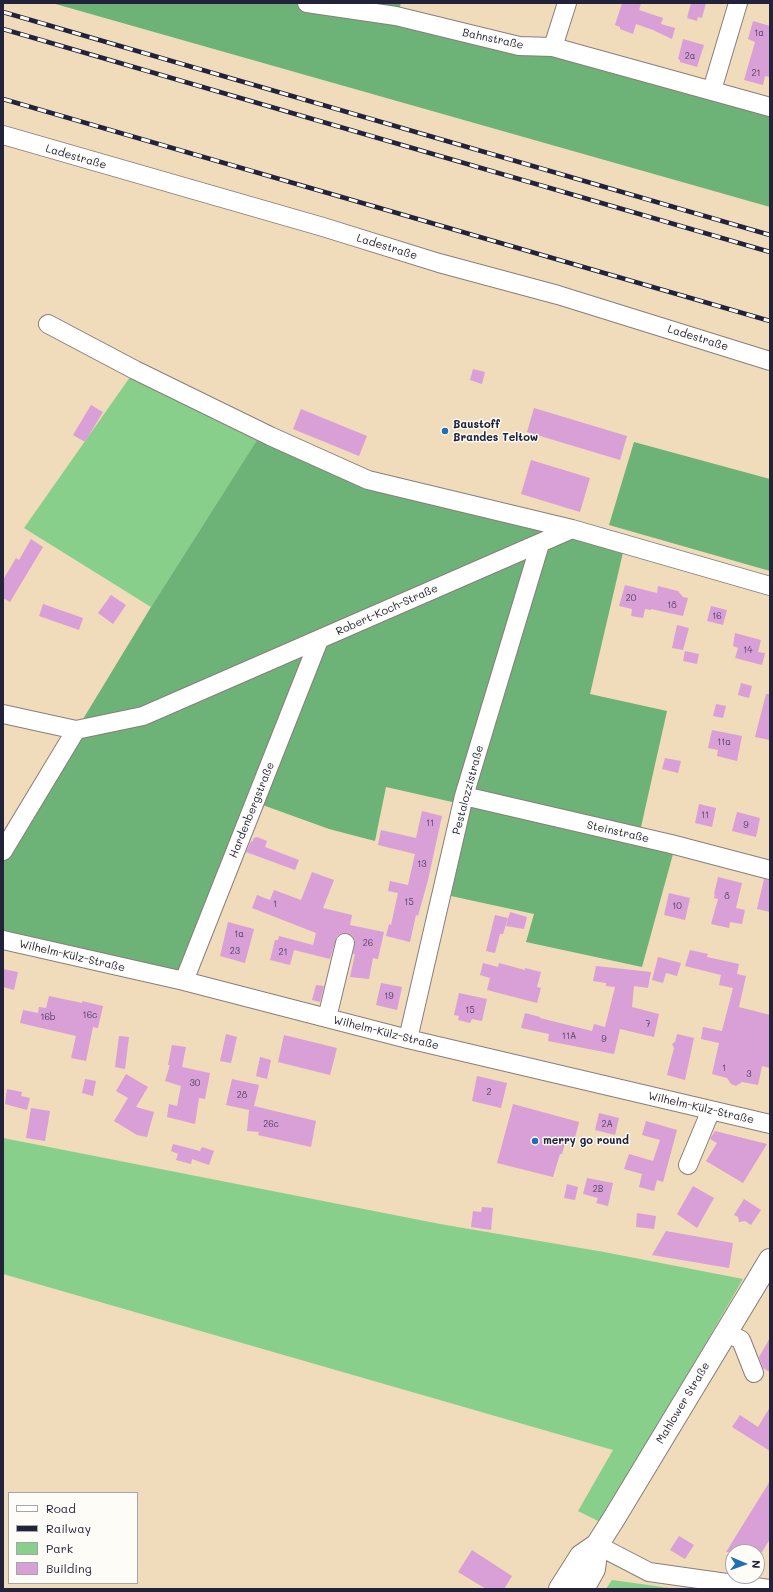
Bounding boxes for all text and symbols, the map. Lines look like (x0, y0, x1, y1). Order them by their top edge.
street label: Bahnstraße (461, 26, 525, 52)
house number: 1a (754, 28, 764, 38)
house number: 2a (685, 51, 695, 61)
house number: 21 (751, 68, 761, 78)
street label: Ladestraße (44, 142, 108, 172)
street label: Ladestraße (355, 232, 419, 262)
street label: Ladestraße (666, 323, 730, 353)
place label: Baustoff Brandes Teltow (453, 418, 538, 444)
marker: Baustoff Brandes Teltow (440, 426, 450, 436)
street label: Robert-Koch-Straße (334, 582, 440, 638)
house number: 20 (626, 593, 636, 603)
house number: 18 (667, 600, 677, 610)
house number: 16 (712, 611, 722, 621)
house number: 14 (743, 645, 753, 655)
house number: 11a (717, 737, 731, 747)
street label: Pestalozzistraße (450, 744, 486, 836)
street label: Hardenbergstraße (227, 760, 277, 860)
house number: 11 (701, 810, 709, 820)
house number: 11 (426, 818, 434, 828)
street label: Steinstraße (586, 818, 650, 846)
house number: 9 (743, 820, 749, 830)
house number: 13 (417, 859, 427, 869)
house number: 8 (724, 891, 730, 901)
house number: 15 (404, 897, 414, 907)
house number: 1 (273, 899, 277, 909)
house number: 10 (672, 901, 682, 911)
house number: 1a (234, 929, 244, 939)
street label: Wilhelm-Külz-Straße (18, 937, 126, 975)
house number: 26 (363, 938, 373, 948)
house number: 23 (230, 946, 240, 956)
house number: 21 (278, 947, 288, 957)
house number: 19 (384, 991, 394, 1001)
house number: 15 (465, 1005, 475, 1015)
house number: 16c (83, 1010, 97, 1020)
house number: 16b (40, 1012, 56, 1022)
street label: Wilhelm-Külz-Straße (332, 1013, 440, 1053)
house number: 7 (645, 1019, 651, 1029)
house number: 11A (562, 1031, 576, 1041)
house number: 9 (601, 1034, 607, 1044)
house number: 1 (722, 1063, 726, 1073)
house number: 3 (746, 1069, 752, 1079)
house number: 30 (190, 1078, 200, 1088)
house number: 2 (486, 1087, 492, 1097)
street label: Wilhelm-Külz-Straße (647, 1089, 755, 1127)
house number: 28 (237, 1090, 247, 1100)
house number: 26c (263, 1119, 279, 1129)
house number: 2A (601, 1119, 613, 1129)
place label: merry go round (543, 1134, 629, 1148)
marker: merry go round (530, 1136, 540, 1146)
house number: 2B (593, 1184, 603, 1194)
street label: Mahlower Straße (653, 1360, 713, 1446)
legend (8, 1492, 138, 1584)
text: Road (46, 1500, 76, 1516)
text: Railway (46, 1520, 91, 1536)
text: Park (46, 1540, 73, 1556)
north arrow (725, 1544, 765, 1584)
text: Building (46, 1560, 92, 1576)
text: N (749, 1560, 764, 1569)

